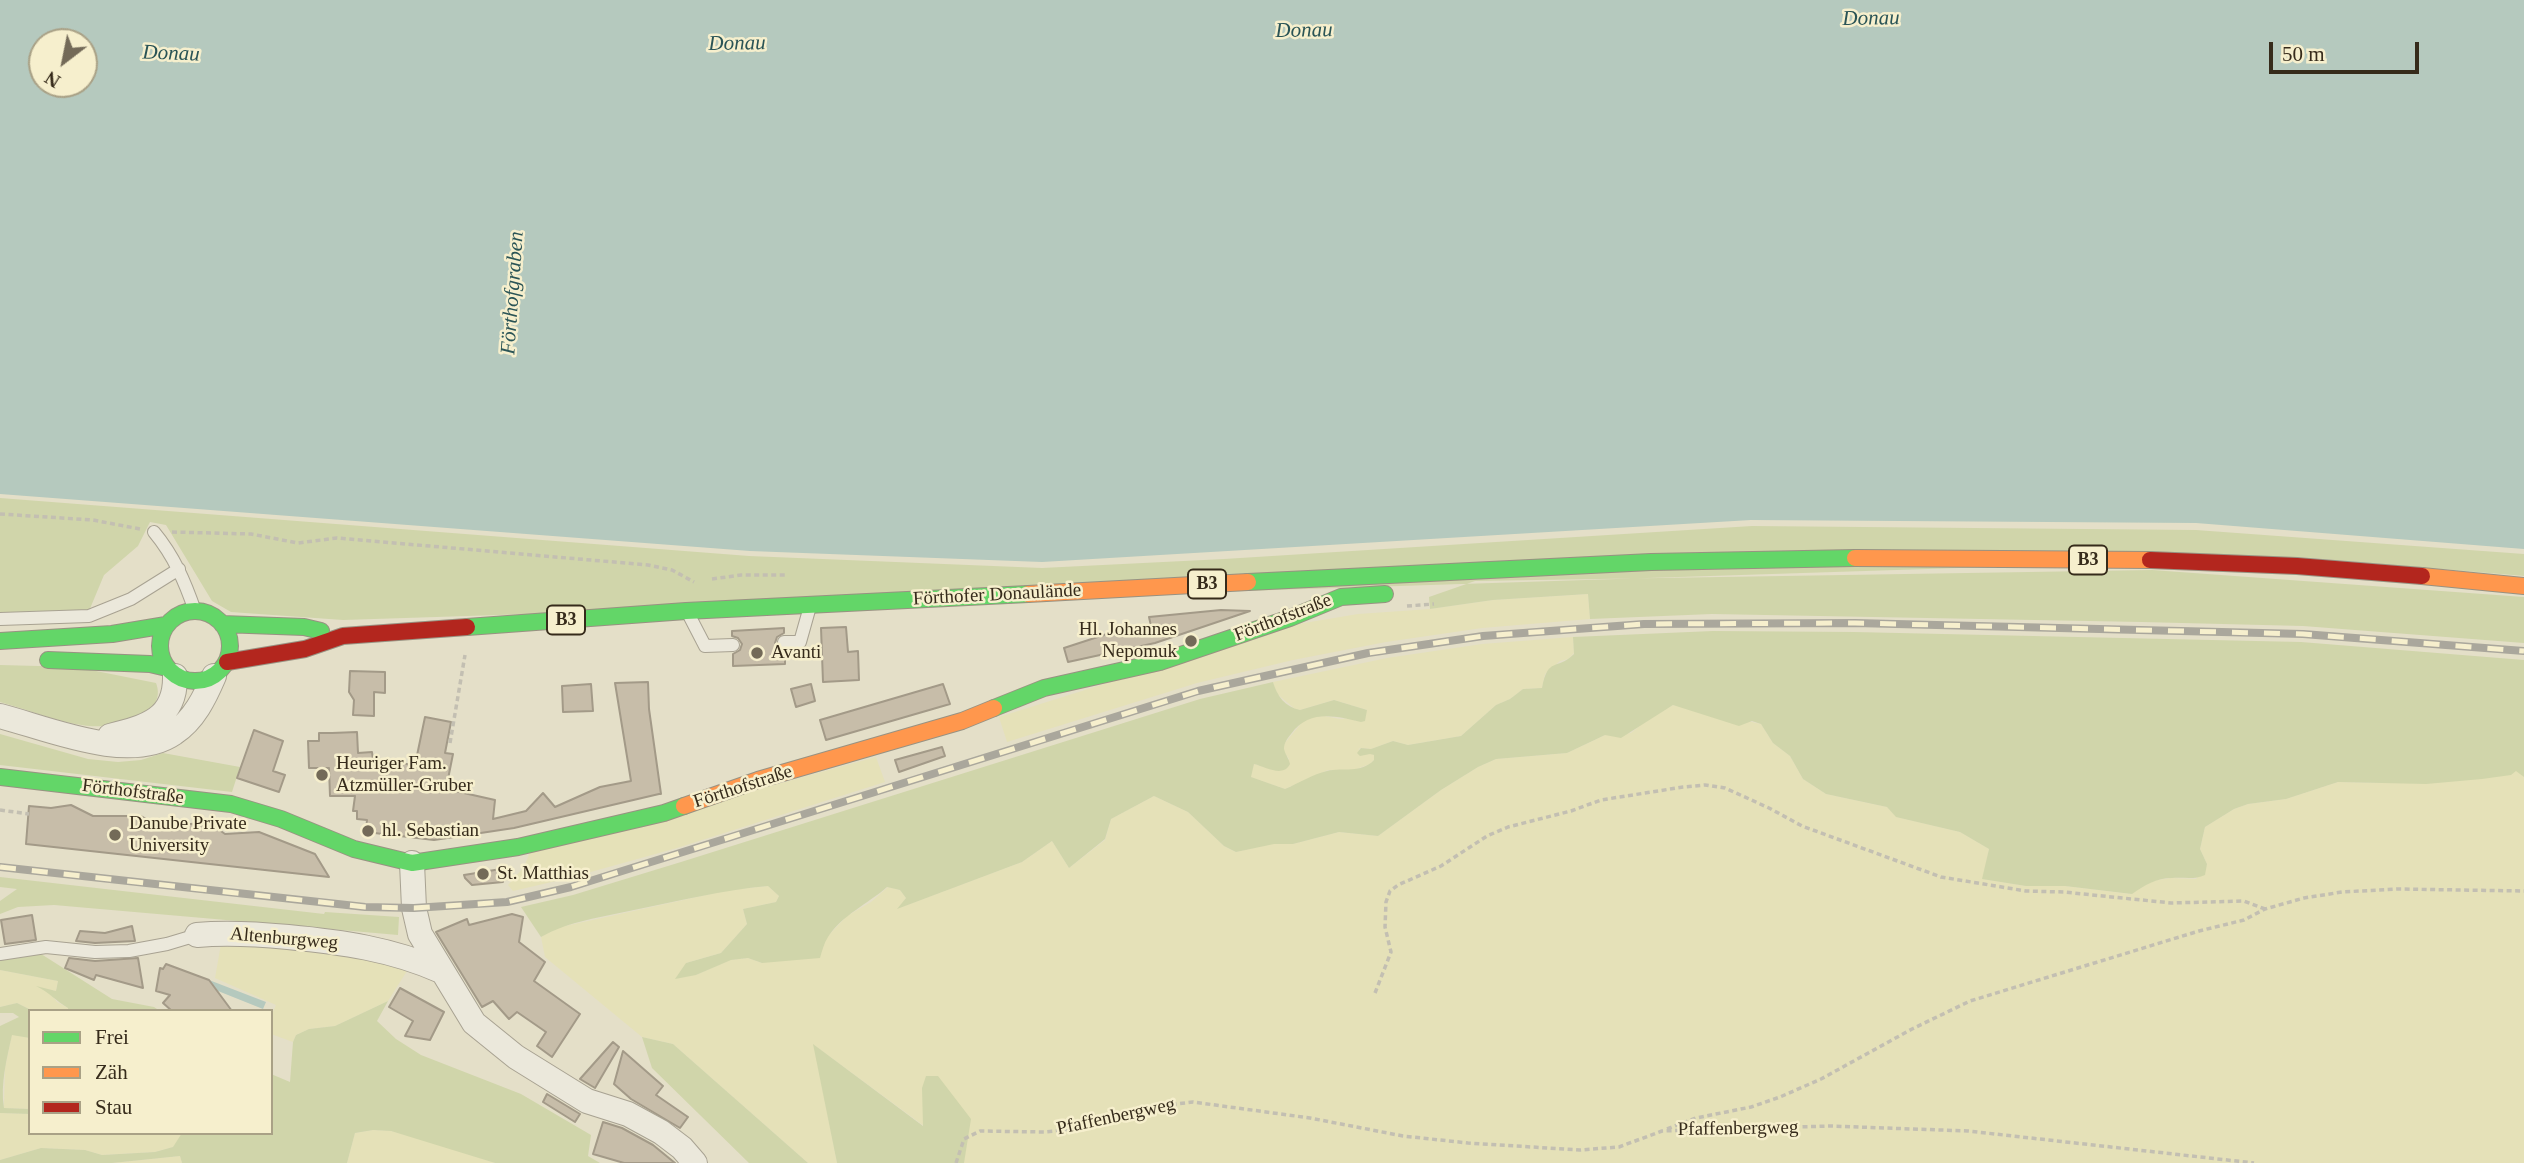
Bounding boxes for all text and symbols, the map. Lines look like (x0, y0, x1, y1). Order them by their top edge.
water label: Donau (1842, 6, 1900, 32)
water label: Donau (1275, 18, 1333, 44)
north arrow (28, 28, 98, 98)
scale bar (2272, 28, 2422, 72)
water label: Donau (708, 31, 766, 57)
water label: Donau (142, 40, 200, 68)
text: 50 m (2282, 42, 2325, 66)
text: N (41, 67, 64, 92)
water label: Förthofgraben (496, 230, 530, 356)
road number: B3 (2069, 546, 2107, 574)
road number: B3 (1188, 570, 1226, 598)
street label: Förthofer Donaulände (912, 579, 1082, 611)
street label: Förthofstraße (1231, 589, 1335, 647)
road number: B3 (547, 606, 585, 634)
place label: Hl. Johannes Nepomuk (1079, 619, 1177, 663)
marker: Hl. Johannes Nepomuk (1183, 633, 1199, 649)
place label: Avanti (771, 642, 821, 664)
marker: Avanti (749, 645, 765, 661)
place label: Heuriger Fam. Atzmüller-Gruber (336, 753, 473, 797)
street label: Förthofstraße (691, 760, 795, 814)
marker: Heuriger Fam. Atzmüller-Gruber (314, 767, 330, 783)
street label: Förthofstraße (81, 774, 185, 810)
place label: Danube Private University (129, 813, 247, 857)
place label: hl. Sebastian (382, 820, 479, 842)
marker: hl. Sebastian (360, 823, 376, 839)
marker: Danube Private University (107, 827, 123, 843)
place label: St. Matthias (497, 863, 589, 885)
marker: St. Matthias (475, 866, 491, 882)
street label: Altenburgweg (229, 923, 339, 955)
legend (28, 1009, 273, 1135)
text: Frei (95, 1025, 129, 1049)
text: Zäh (95, 1060, 128, 1084)
street label: Pfaffenbergweg (1055, 1093, 1177, 1141)
text: Stau (95, 1095, 132, 1119)
street label: Pfaffenbergweg (1677, 1117, 1799, 1141)

